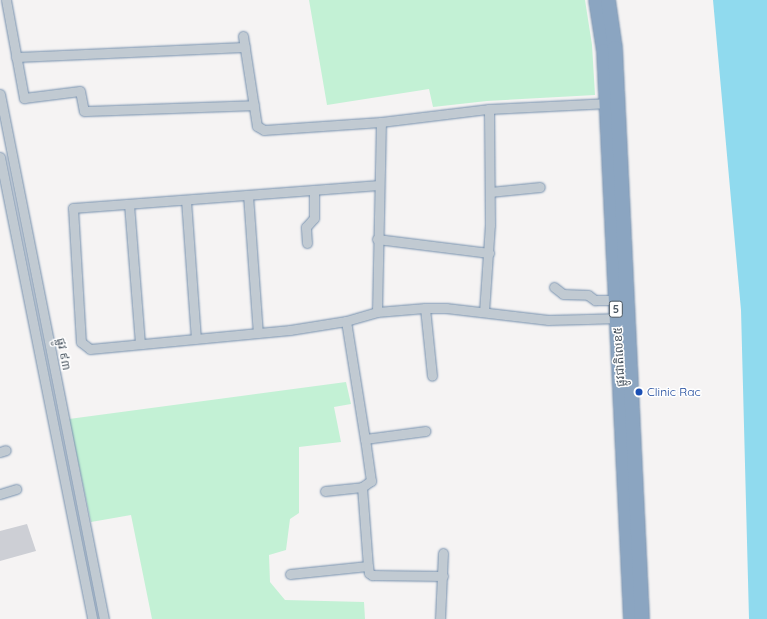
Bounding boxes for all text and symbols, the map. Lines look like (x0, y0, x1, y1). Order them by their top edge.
road number: 5 (608, 300, 624, 318)
street label: ផ្លូវជាតិលេខ៥ (610, 327, 628, 387)
street label: ផ្លូវ ៩៣ (54, 337, 74, 371)
place label: Clinic Rac (647, 385, 701, 399)
marker: Clinic Rac (634, 387, 644, 397)

